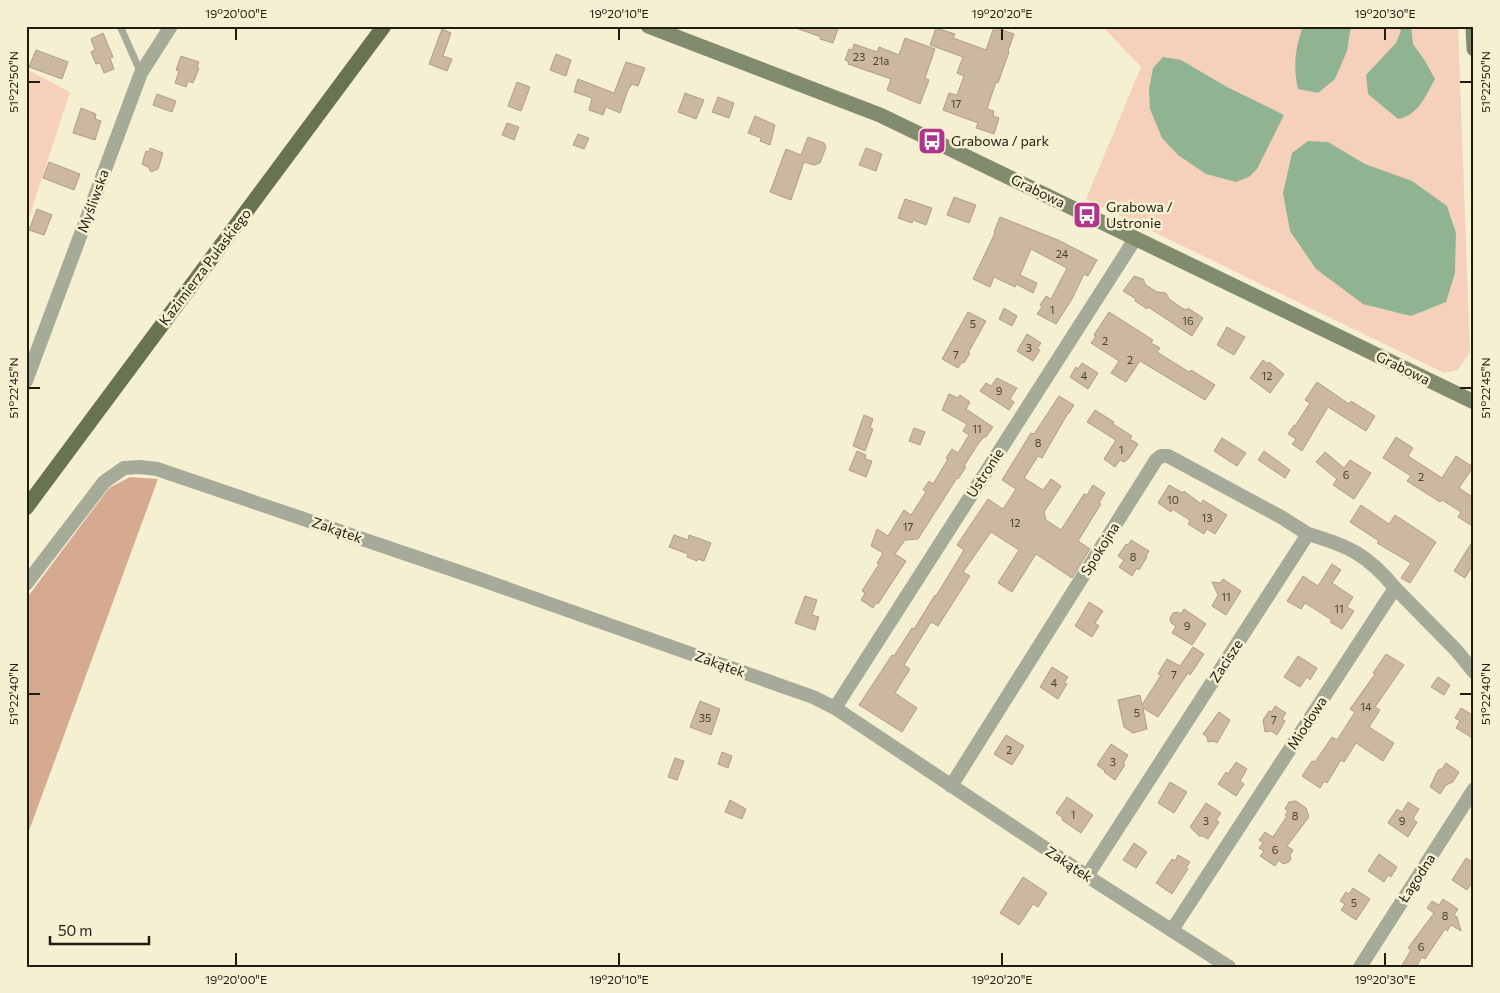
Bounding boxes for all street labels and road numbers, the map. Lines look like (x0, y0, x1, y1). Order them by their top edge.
street label: Myśliwska (73, 167, 112, 235)
street label: Grabowa (1009, 170, 1068, 211)
street label: Kazimierza Pułaskiego (155, 205, 254, 328)
street label: Grabowa (1374, 347, 1433, 388)
street label: Ustronie (962, 445, 1007, 500)
street label: Zakątek (310, 513, 365, 546)
street label: Spokojna (1077, 519, 1123, 578)
street label: Zacisze (1205, 636, 1246, 685)
street label: Zakątek (693, 647, 748, 681)
street label: Miodowa (1283, 693, 1330, 753)
street label: Zakątek (1043, 842, 1096, 885)
street label: Łagodna (1394, 850, 1439, 906)

